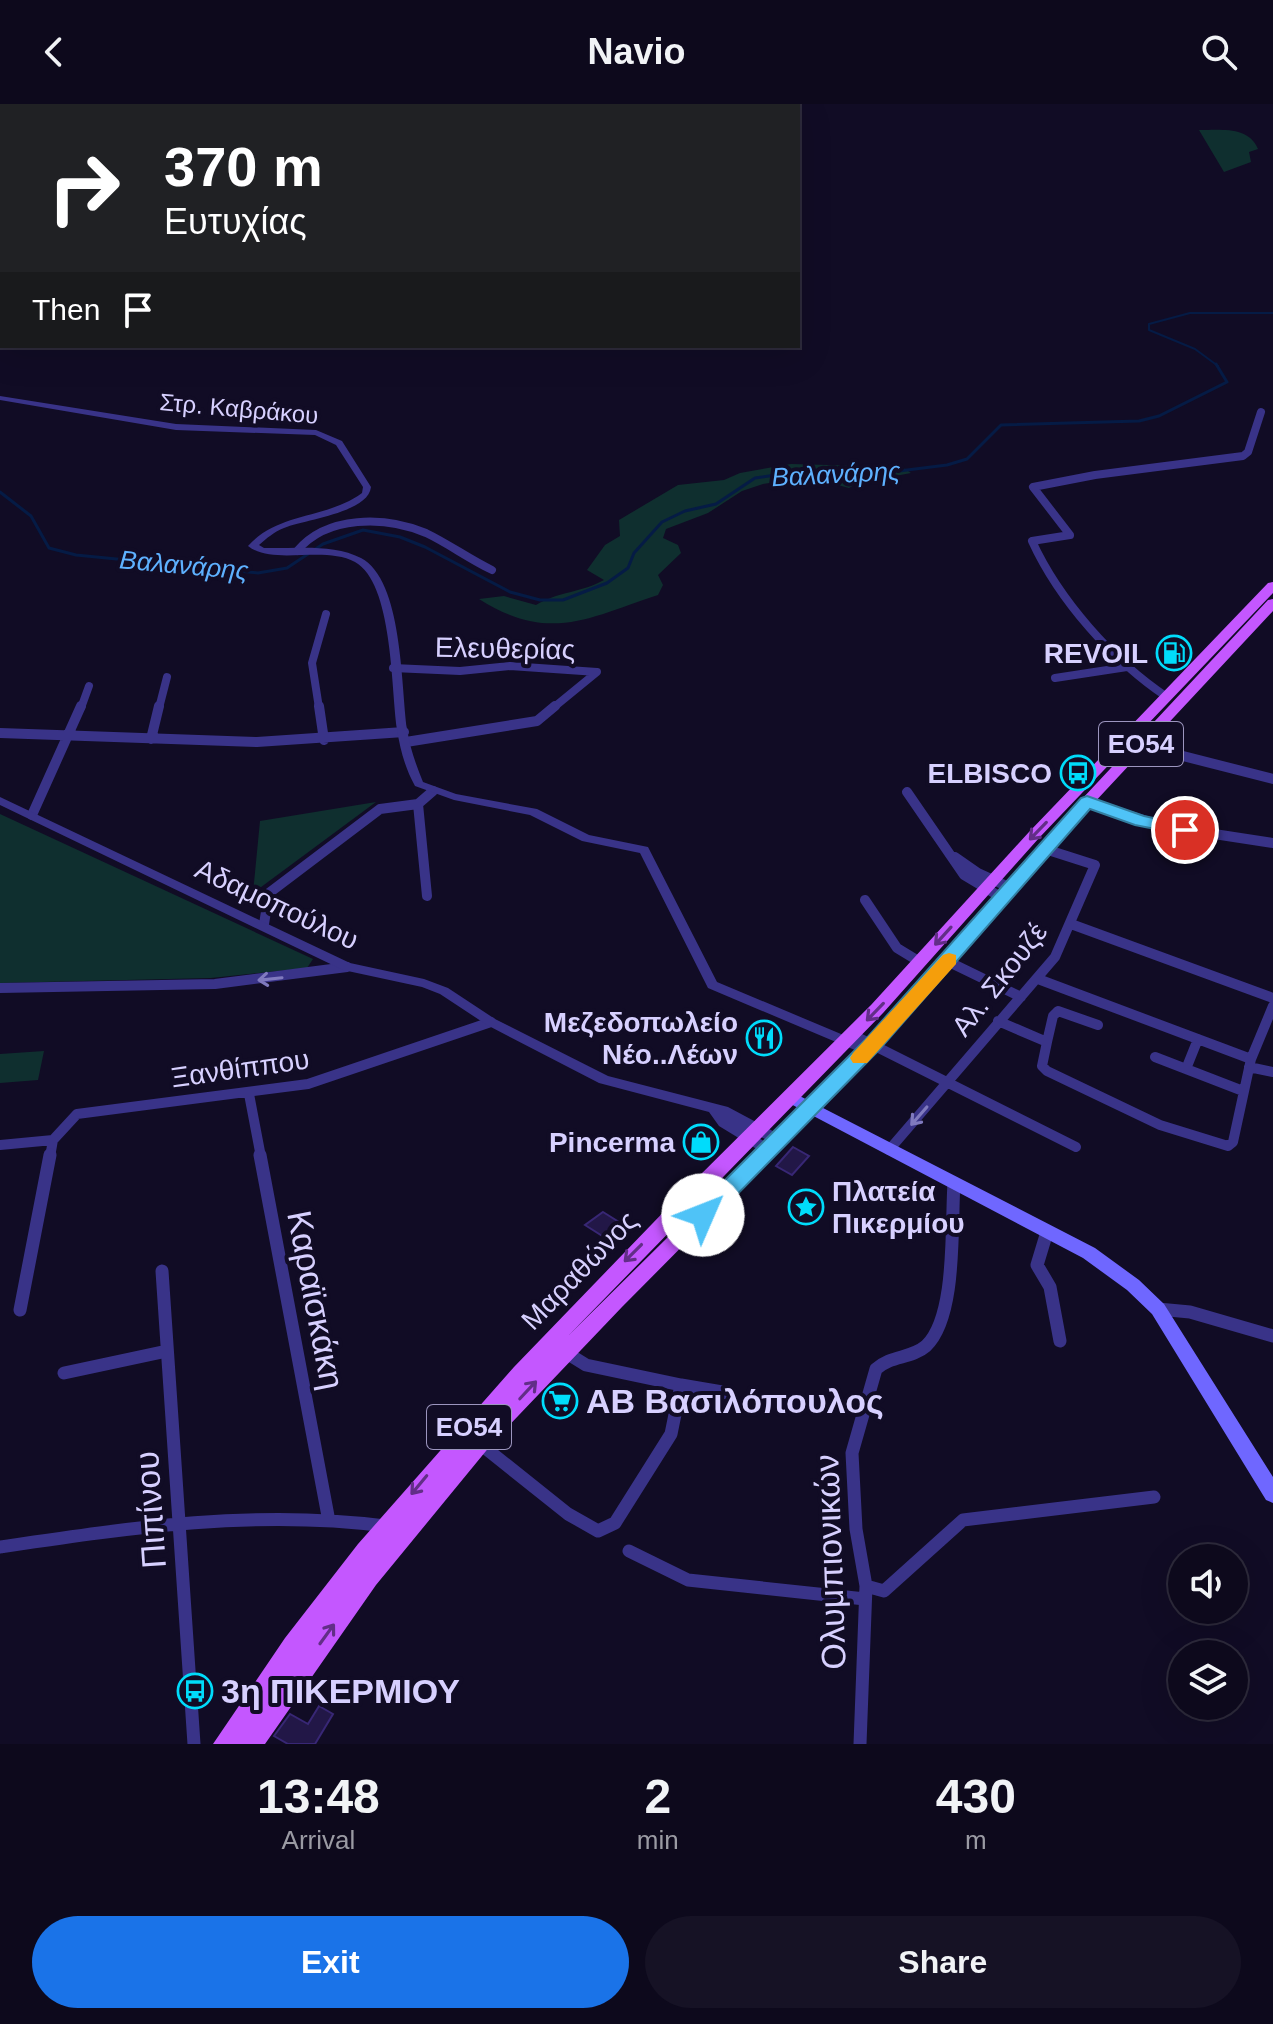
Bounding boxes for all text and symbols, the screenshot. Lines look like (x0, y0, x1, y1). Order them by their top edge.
icon: back (32, 30, 76, 74)
icon: search (1197, 30, 1241, 74)
text: Navio (587, 31, 686, 72)
text: 370 m (164, 135, 323, 198)
icon: right (32, 136, 136, 240)
text: Ευτυχίας (164, 201, 307, 242)
icon: arrive (116, 288, 160, 332)
text: Then (32, 293, 100, 326)
street label: Στρ. Καβράκου (159, 388, 320, 429)
water label: Βαλανάρης (771, 456, 902, 492)
water label: Βαλανάρης (118, 544, 250, 586)
street label: Ελευθερίας (435, 632, 575, 665)
fuel station icon: REVOIL (1155, 634, 1193, 672)
place label: REVOIL (1044, 638, 1148, 669)
road number: ΕΟ54 (1099, 722, 1183, 766)
bus stop icon: ELBISCO (1059, 754, 1097, 792)
place label: ELBISCO (928, 758, 1052, 789)
pin (1151, 796, 1219, 864)
icon: arrive (1163, 808, 1207, 852)
one-way arrow (1029, 821, 1048, 841)
street label: Αδαμοπούλου (190, 853, 363, 956)
street label: Αλ. Σκουζέ (946, 917, 1053, 1042)
one-way arrow (934, 925, 953, 946)
one-way arrow (258, 971, 284, 986)
one-way arrow (865, 1002, 884, 1022)
place label: Μεζεδοπωλείο Νέο..Λέων (544, 1007, 738, 1070)
restaurant icon: Μεζεδοπωλείο Νέο..Λέων (745, 1019, 783, 1057)
street label: Ξανθίππου (169, 1043, 311, 1094)
one-way arrow (910, 1105, 928, 1125)
shop icon: Pincerma (682, 1123, 720, 1161)
place label: Pincerma (549, 1127, 675, 1158)
position arrow (661, 1173, 745, 1257)
place label: Πλατεία Πικερμίου (832, 1176, 965, 1239)
place icon: Πλατεία Πικερμίου (787, 1188, 825, 1226)
street label: Μαραθώνος (515, 1205, 643, 1336)
street label: Καραϊσκάκη (280, 1207, 352, 1393)
one-way arrow (624, 1243, 643, 1262)
one-way arrow (518, 1381, 537, 1400)
supermarket icon: ΑΒ Βασιλόπουλος (541, 1382, 579, 1420)
place label: ΑΒ Βασιλόπουλος (586, 1382, 884, 1420)
road number: ΕΟ54 (427, 1405, 511, 1449)
street label: Πιπίνου (127, 1450, 173, 1570)
street label: Ολυμπιονικών (807, 1454, 853, 1670)
one-way arrow (410, 1474, 428, 1495)
map controls (1168, 1544, 1248, 1720)
button: sound (1168, 1544, 1248, 1624)
one-way arrow (319, 1623, 335, 1645)
button: layers (1168, 1640, 1248, 1720)
bus stop icon: 3η ΠΙΚΕΡΜΙΟΥ (176, 1672, 214, 1710)
place label: 3η ΠΙΚΕΡΜΙΟΥ (221, 1672, 460, 1710)
text: 13:48 (257, 1770, 380, 1823)
text: 2 (644, 1770, 671, 1823)
text: 430 (936, 1770, 1016, 1823)
text: Arrival (282, 1825, 355, 1855)
text: min (637, 1825, 679, 1855)
text: m (965, 1825, 987, 1855)
button: Exit (32, 1916, 629, 2008)
button: Share (645, 1916, 1241, 2008)

